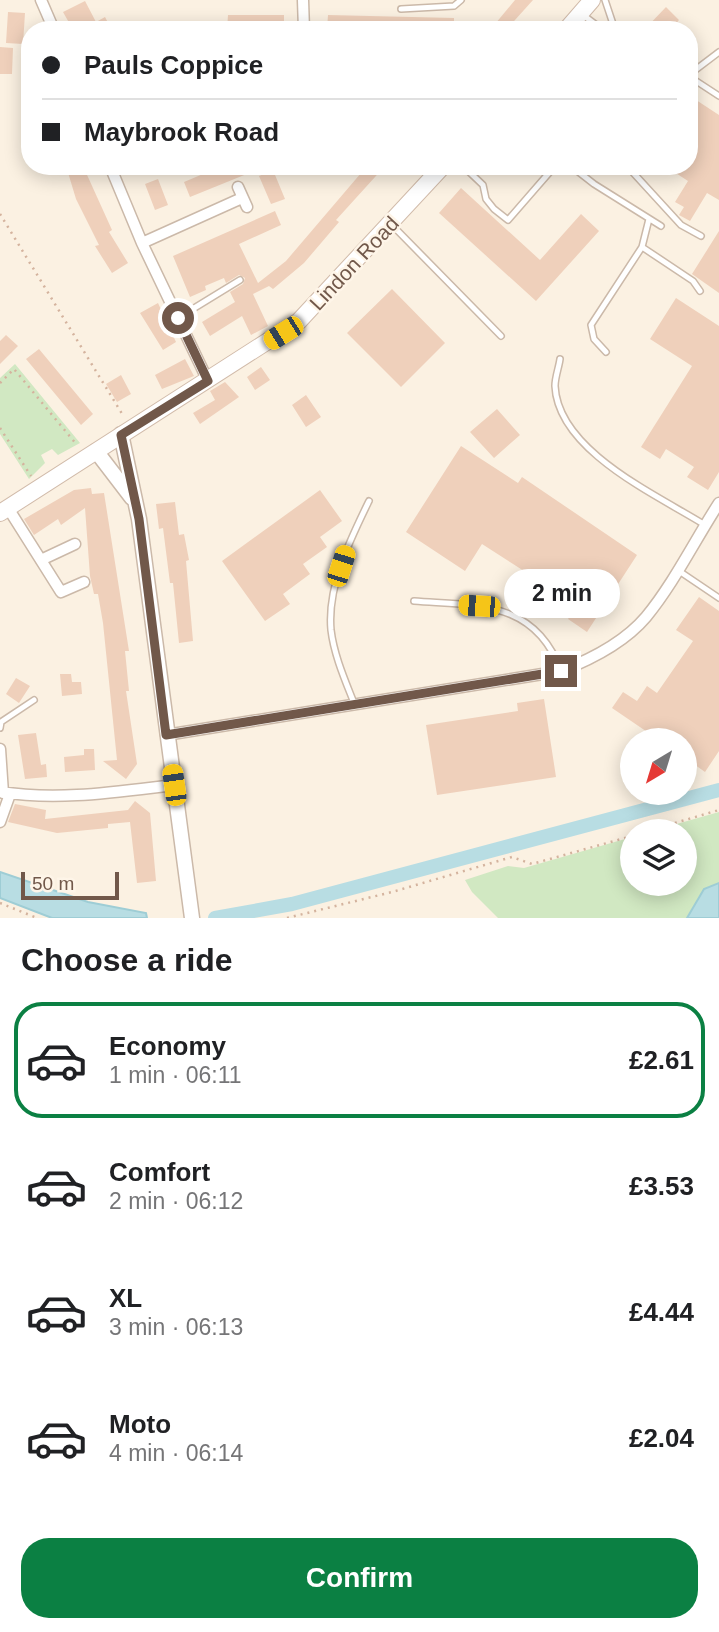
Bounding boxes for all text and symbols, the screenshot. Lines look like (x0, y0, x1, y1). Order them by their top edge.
text: Pauls Coppice (84, 50, 263, 80)
text: Maybrook Road (84, 117, 279, 147)
street label: Lindon Road (305, 212, 403, 314)
route start (162, 302, 194, 334)
car (260, 313, 307, 353)
car (325, 543, 358, 589)
callout: 2 min (503, 570, 619, 618)
text: 2 min (532, 580, 592, 606)
car (458, 594, 501, 618)
route end (545, 655, 577, 687)
north arrow (620, 728, 696, 805)
map controls (620, 728, 697, 896)
car (161, 763, 188, 807)
button: layers (620, 819, 697, 896)
scale bar (21, 869, 119, 901)
text: 50 m (32, 873, 74, 894)
text: Choose a ride (21, 942, 233, 978)
icon: car (25, 1029, 88, 1092)
text: Economy (109, 1031, 226, 1061)
text: £2.61 (629, 1045, 694, 1075)
text: 1 min · 06:11 (109, 1062, 242, 1088)
icon: car (25, 1155, 88, 1218)
text: Comfort (109, 1157, 210, 1187)
text: £3.53 (629, 1171, 694, 1201)
text: 2 min · 06:12 (109, 1188, 243, 1214)
icon: car (25, 1281, 88, 1344)
text: XL (109, 1283, 142, 1313)
text: £4.44 (629, 1297, 694, 1327)
text: 3 min · 06:13 (109, 1314, 243, 1340)
icon: car (25, 1407, 88, 1470)
text: Moto (109, 1409, 171, 1439)
text: £2.04 (629, 1423, 694, 1453)
text: 4 min · 06:14 (109, 1440, 243, 1466)
button: Confirm (21, 1538, 698, 1618)

